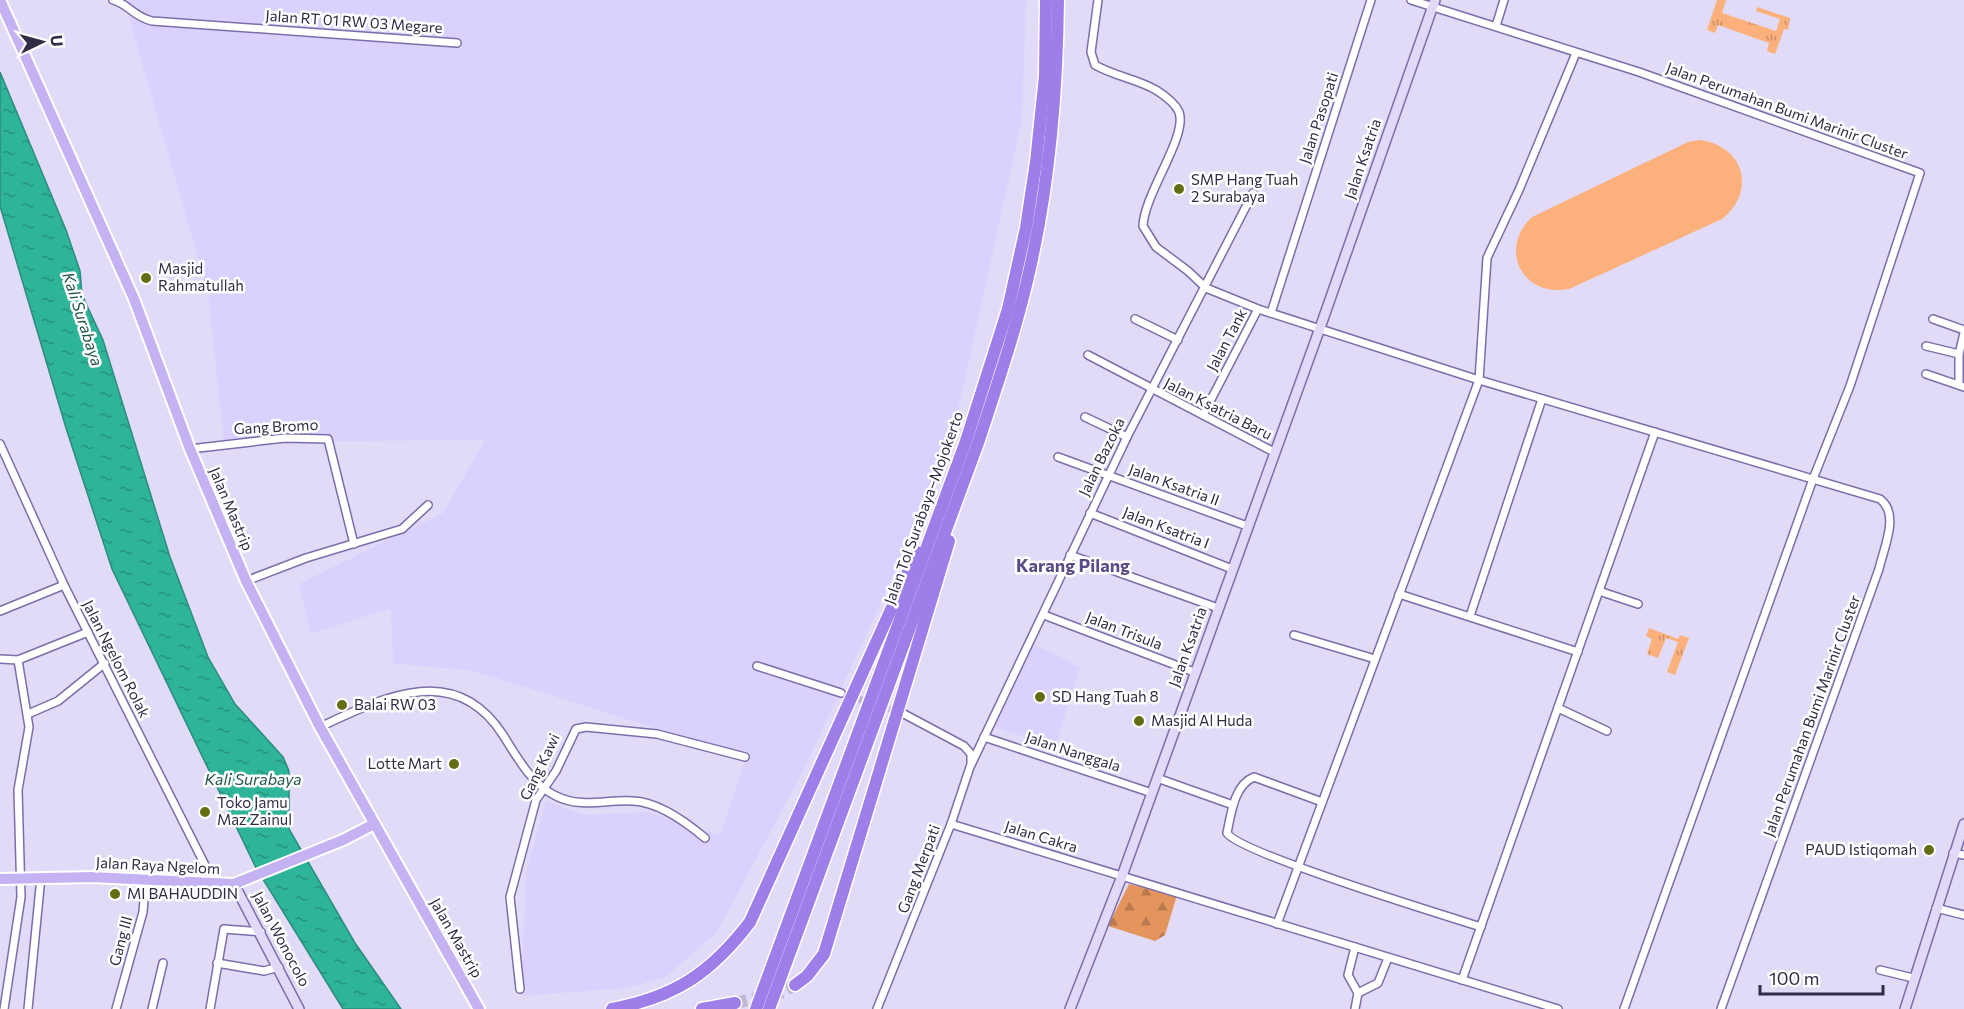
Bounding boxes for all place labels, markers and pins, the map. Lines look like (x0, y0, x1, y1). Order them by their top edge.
place label: SMP Hang Tuah 2 Surabaya (1191, 170, 1298, 205)
marker: SMP Hang Tuah 2 Surabaya (1172, 182, 1186, 196)
place label: Masjid Rahmatullah (158, 259, 244, 294)
marker: Masjid Rahmatullah (139, 271, 153, 285)
place label: SD Hang Tuah 8 (1052, 687, 1159, 705)
marker: SD Hang Tuah 8 (1033, 690, 1047, 704)
place label: Balai RW 03 (354, 695, 436, 713)
marker: Balai RW 03 (335, 698, 349, 712)
place label: Masjid Al Huda (1151, 711, 1252, 729)
marker: Masjid Al Huda (1132, 714, 1146, 728)
place label: Lotte Mart (367, 754, 442, 772)
marker: Lotte Mart (447, 757, 461, 771)
place label: Toko Jamu Maz Zainul (217, 793, 292, 828)
marker: Toko Jamu Maz Zainul (198, 805, 212, 819)
place label: PAUD Istiqomah (1805, 840, 1917, 858)
marker: PAUD Istiqomah (1922, 843, 1936, 857)
place label: MI BAHAUDDIN (127, 884, 238, 902)
marker: MI BAHAUDDIN (108, 887, 122, 901)

